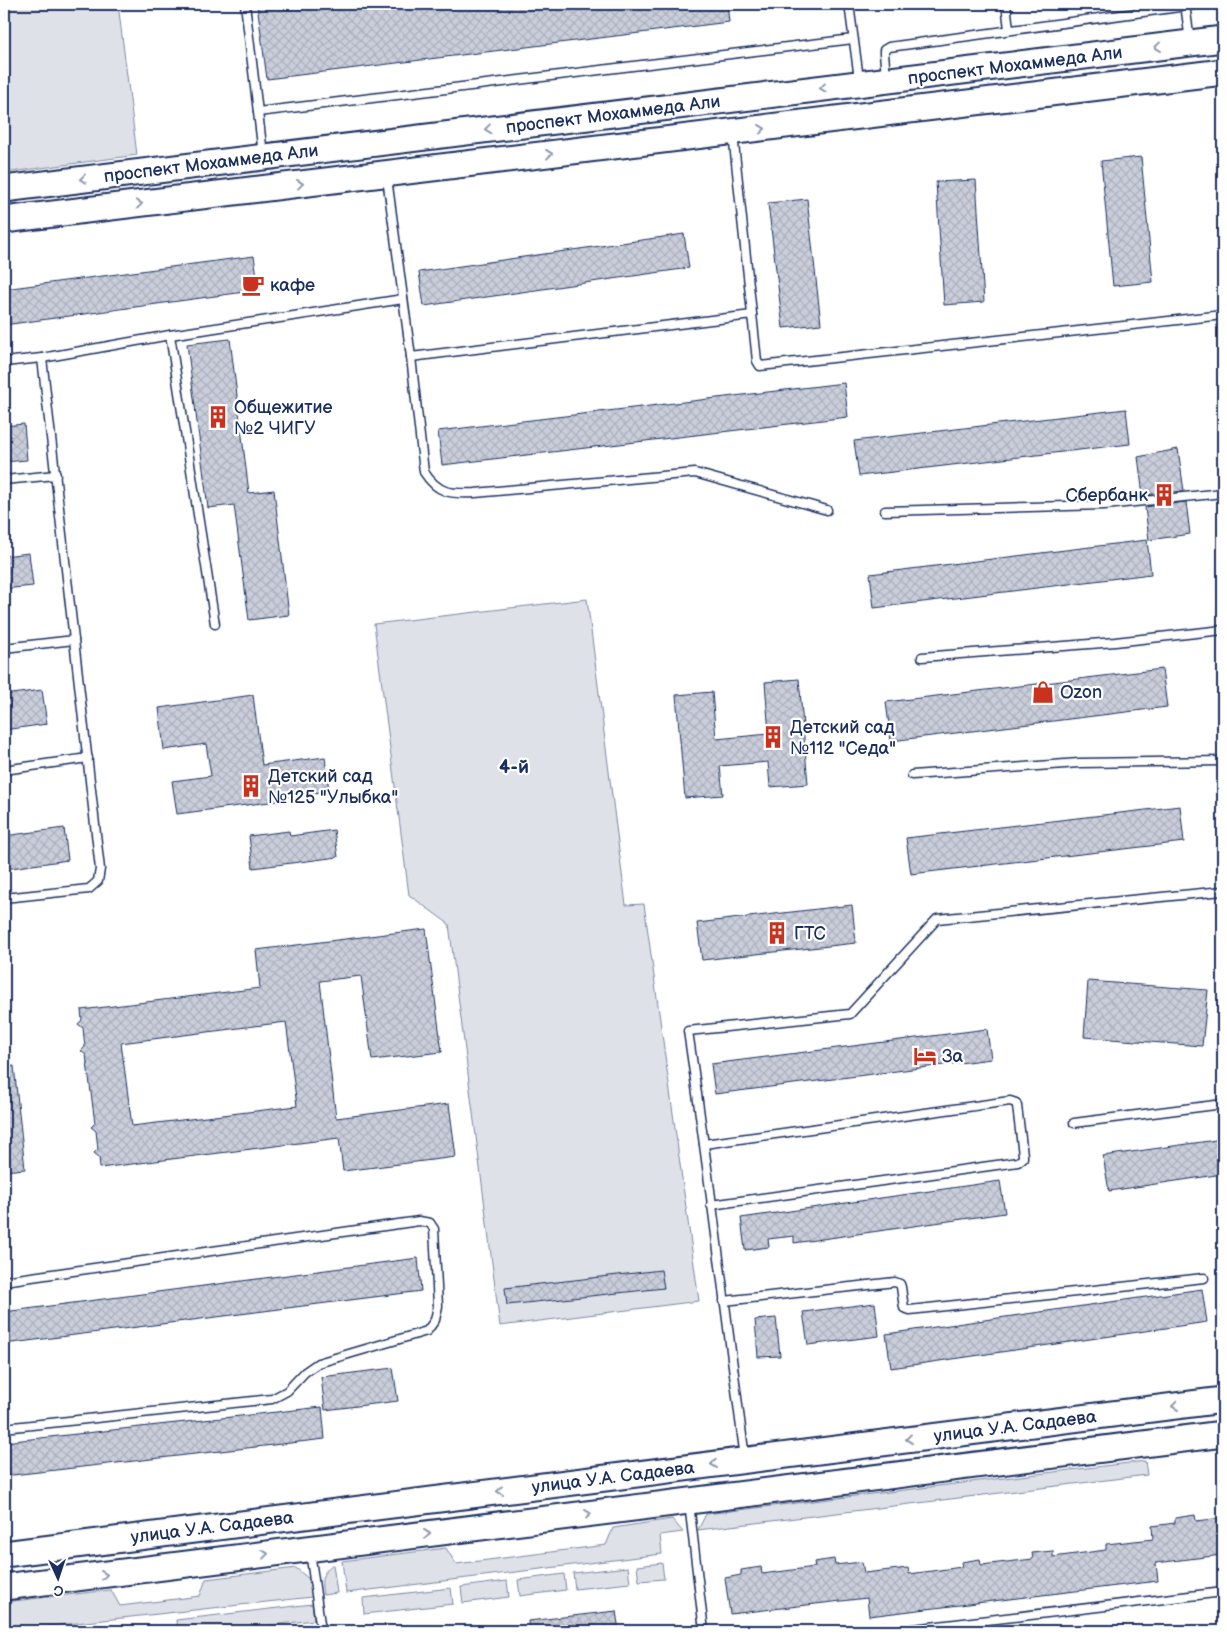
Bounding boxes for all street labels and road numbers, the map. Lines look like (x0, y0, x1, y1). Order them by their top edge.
street label: проспект Мохаммеда Али (906, 42, 1124, 89)
street label: проспект Мохаммеда Али (504, 91, 722, 138)
street label: проспект Мохаммеда Али (102, 140, 320, 187)
street label: улица У.А. Садаева (933, 1406, 1098, 1447)
street label: улица У.А. Садаева (531, 1457, 696, 1498)
street label: улица У.А. Садаева (130, 1507, 295, 1548)

